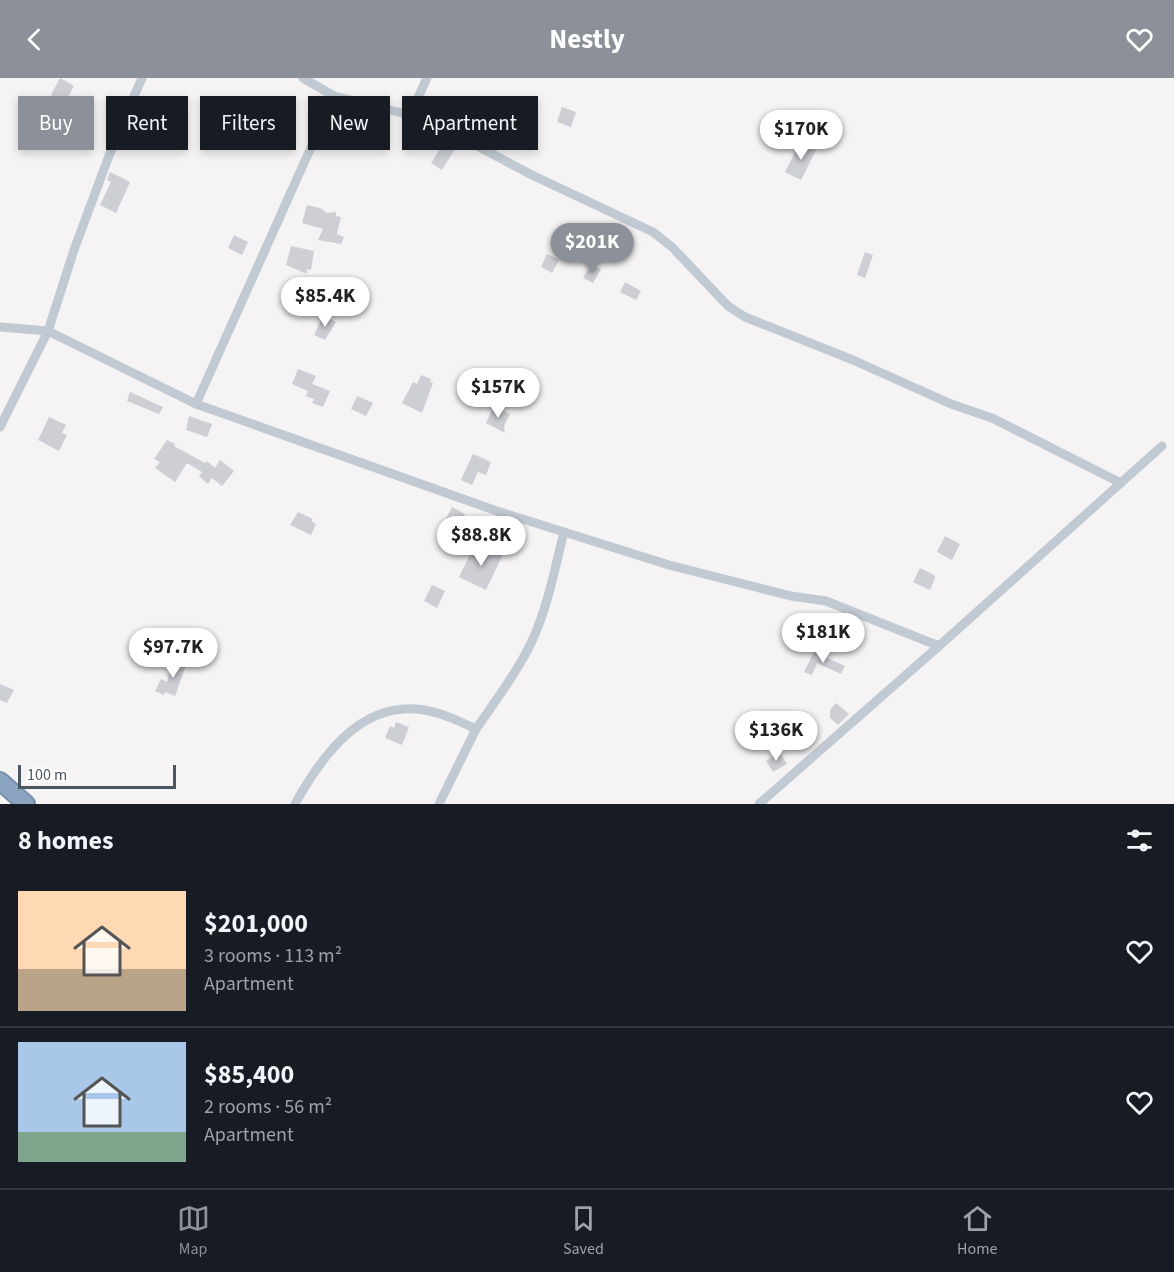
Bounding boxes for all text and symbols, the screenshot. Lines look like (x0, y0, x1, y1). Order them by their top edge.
text: Nestly (549, 20, 625, 59)
icon: back (18, 23, 51, 56)
icon: heart (1123, 23, 1156, 56)
chip: Buy (18, 96, 94, 150)
chip: Rent (106, 96, 188, 150)
chip: Filters (200, 96, 296, 150)
chip: New (308, 96, 390, 150)
chip: Apartment (402, 96, 538, 150)
pin: $170K (759, 110, 843, 161)
text: $170K (774, 115, 828, 143)
pin: $201K (550, 223, 634, 274)
text: $201K (565, 228, 619, 256)
pin: $85.4K (276, 277, 374, 328)
text: $85.4K (295, 282, 355, 310)
pin: $157K (456, 368, 540, 419)
text: $157K (471, 373, 525, 401)
pin: $88.8K (432, 516, 530, 567)
text: $88.8K (451, 521, 511, 549)
pin: $181K (781, 613, 865, 664)
text: $181K (796, 618, 850, 646)
pin: $97.7K (124, 628, 222, 679)
text: $97.7K (143, 633, 203, 661)
pin: $136K (734, 711, 818, 762)
text: $136K (749, 716, 803, 744)
scale bar (18, 762, 176, 790)
text: 100 m (27, 764, 67, 786)
text: 8 homes (18, 822, 113, 859)
icon: filters (1123, 824, 1156, 857)
text: $201,000 (204, 905, 308, 942)
icon: home (66, 915, 138, 987)
icon: heart (1123, 935, 1156, 968)
text: 3 rooms · 113 m² (204, 942, 342, 970)
text: Apartment (204, 970, 294, 998)
text: $85,400 (204, 1056, 294, 1093)
icon: home (66, 1066, 138, 1138)
icon: heart (1123, 1086, 1156, 1119)
text: 2 rooms · 56 m² (204, 1093, 332, 1121)
text: Apartment (204, 1121, 294, 1149)
tab: Map (177, 1202, 210, 1260)
tab: Saved (563, 1202, 604, 1260)
tab: Home (957, 1202, 997, 1260)

